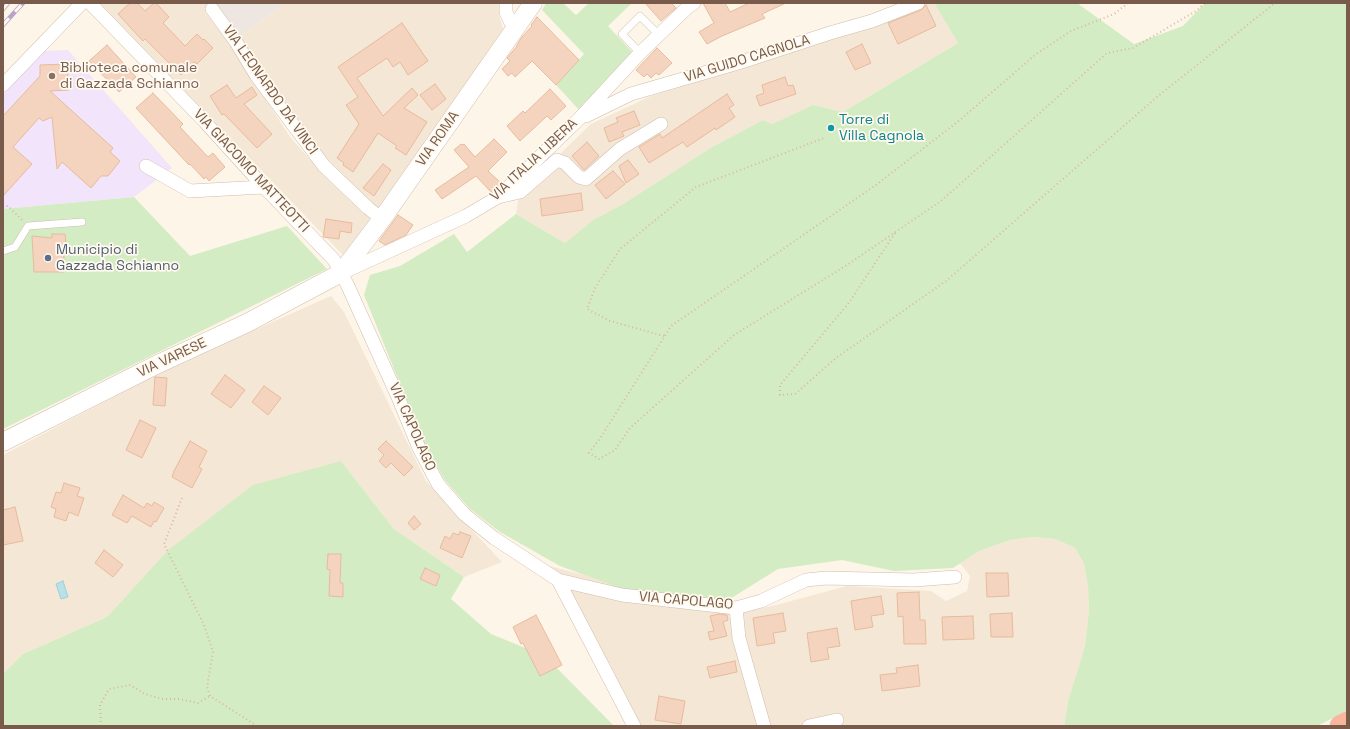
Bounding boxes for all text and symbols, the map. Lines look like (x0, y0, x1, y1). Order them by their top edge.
street label: VIA LEONARDO DA VINCI (219, 22, 321, 158)
street label: VIA GUIDO CAGNOLA (682, 32, 812, 86)
place label: Biblioteca comunale di Gazzada Schianno (60, 60, 199, 92)
marker: Biblioteca comunale di Gazzada Schianno (47, 71, 57, 81)
street label: VIA GIACOMO MATTEOTTI (190, 106, 312, 236)
street label: VIA ROMA (413, 108, 463, 170)
place label: Torre di Villa Cagnola (839, 112, 924, 144)
street label: VIA ITALIA LIBERA (487, 115, 581, 205)
marker: Torre di Villa Cagnola (826, 123, 836, 133)
place label: Municipio di Gazzada Schianno (56, 242, 179, 274)
marker: Municipio di Gazzada Schianno (43, 253, 53, 263)
street label: VIA VARESE (135, 335, 209, 381)
street label: VIA CAPOLAGO (385, 380, 439, 474)
street label: VIA CAPOLAGO (638, 588, 734, 614)

